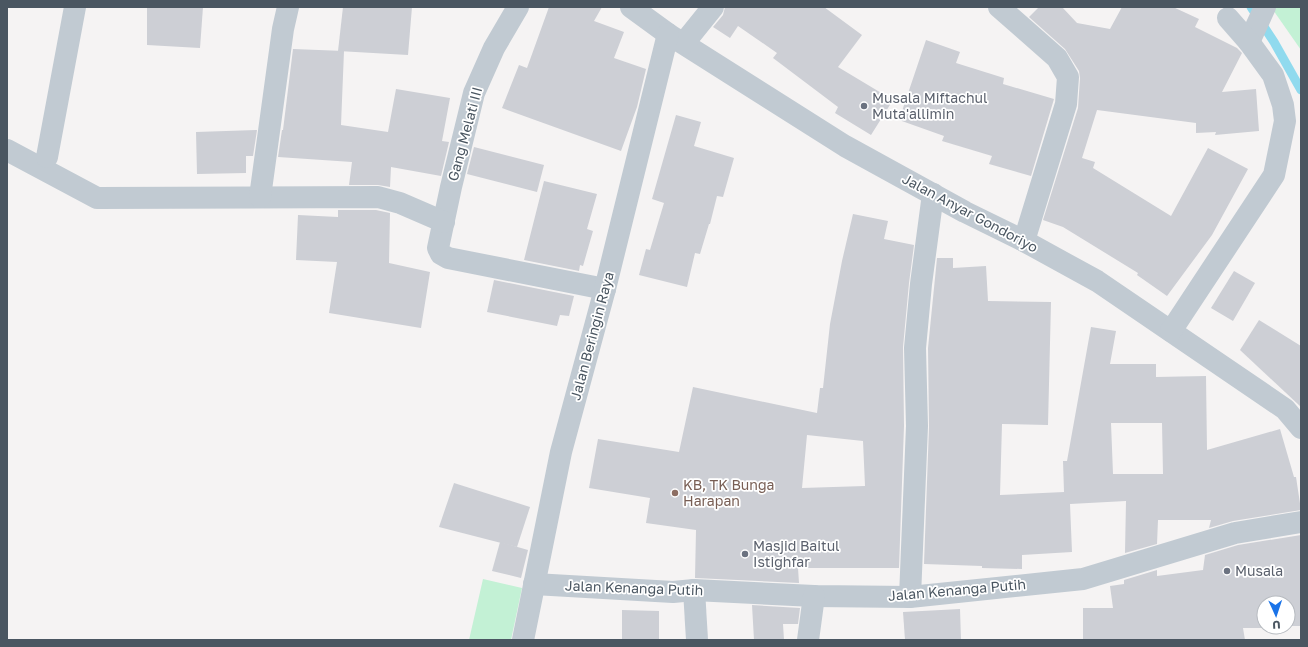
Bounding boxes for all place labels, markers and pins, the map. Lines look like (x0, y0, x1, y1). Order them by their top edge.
place label: Musala Miftachul Muta'allimin (872, 89, 987, 122)
marker: Musala Miftachul Muta'allimin (859, 101, 869, 111)
place label: KB, TK Bunga Harapan (683, 476, 774, 509)
marker: KB, TK Bunga Harapan (670, 488, 680, 498)
place label: Masjid Baitul Istighfar (753, 537, 840, 570)
marker: Masjid Baitul Istighfar (740, 549, 750, 559)
place label: Musala (1235, 562, 1283, 579)
marker: Musala (1222, 566, 1232, 576)

